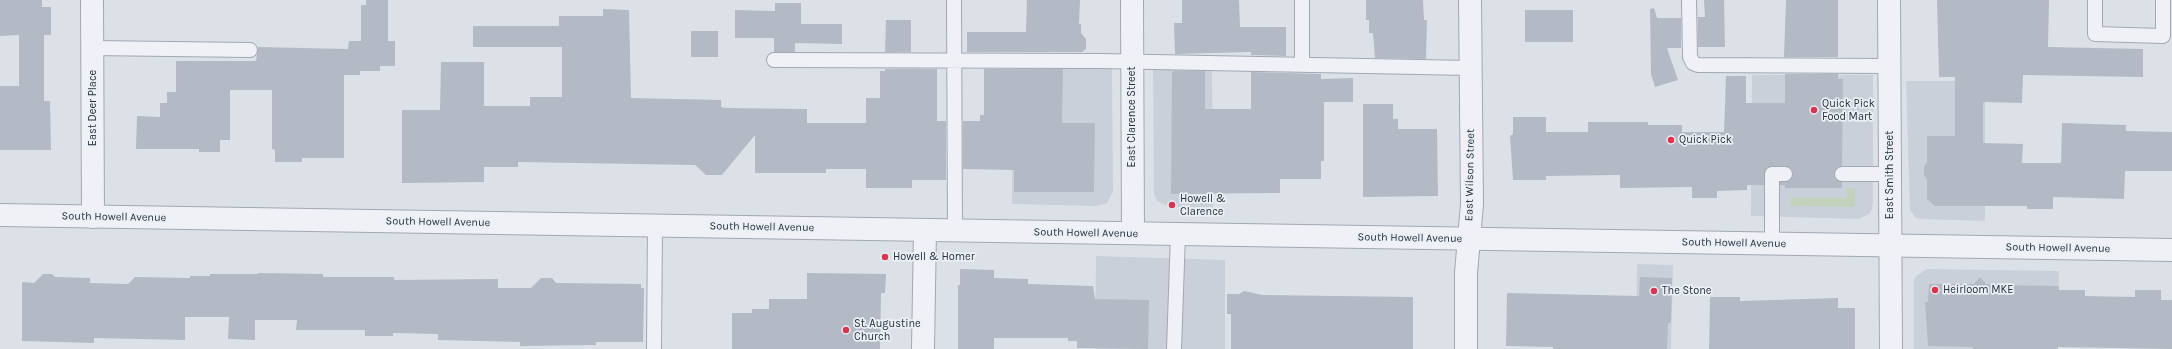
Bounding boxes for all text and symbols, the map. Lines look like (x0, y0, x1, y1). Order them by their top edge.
street label: East Clarence Street (1125, 66, 1139, 168)
street label: East Deer Place (86, 70, 100, 146)
place label: Quick Pick Food Mart (1822, 97, 1875, 123)
marker: Quick Pick Food Mart (1809, 105, 1819, 115)
street label: East Wilson Street (1463, 129, 1477, 221)
street label: East Smith Street (1883, 131, 1897, 219)
place label: Quick Pick (1679, 133, 1732, 147)
marker: Quick Pick (1666, 135, 1676, 145)
place label: Howell & Clarence (1180, 192, 1226, 218)
marker: Howell & Clarence (1167, 200, 1177, 210)
street label: South Howell Avenue (62, 209, 166, 225)
street label: South Howell Avenue (386, 214, 490, 230)
street label: South Howell Avenue (710, 219, 814, 235)
street label: South Howell Avenue (1034, 225, 1138, 241)
street label: South Howell Avenue (1358, 230, 1462, 246)
street label: South Howell Avenue (1682, 235, 1786, 251)
street label: South Howell Avenue (2006, 240, 2110, 256)
place label: Howell & Homer (893, 250, 975, 264)
marker: Howell & Homer (880, 252, 890, 262)
place label: Heirloom MKE (1943, 283, 2013, 297)
place label: The Stone (1662, 284, 1711, 298)
marker: Heirloom MKE (1930, 285, 1940, 295)
marker: The Stone (1649, 286, 1659, 296)
place label: St. Augustine Church (854, 317, 921, 343)
marker: St. Augustine Church (841, 325, 851, 335)

